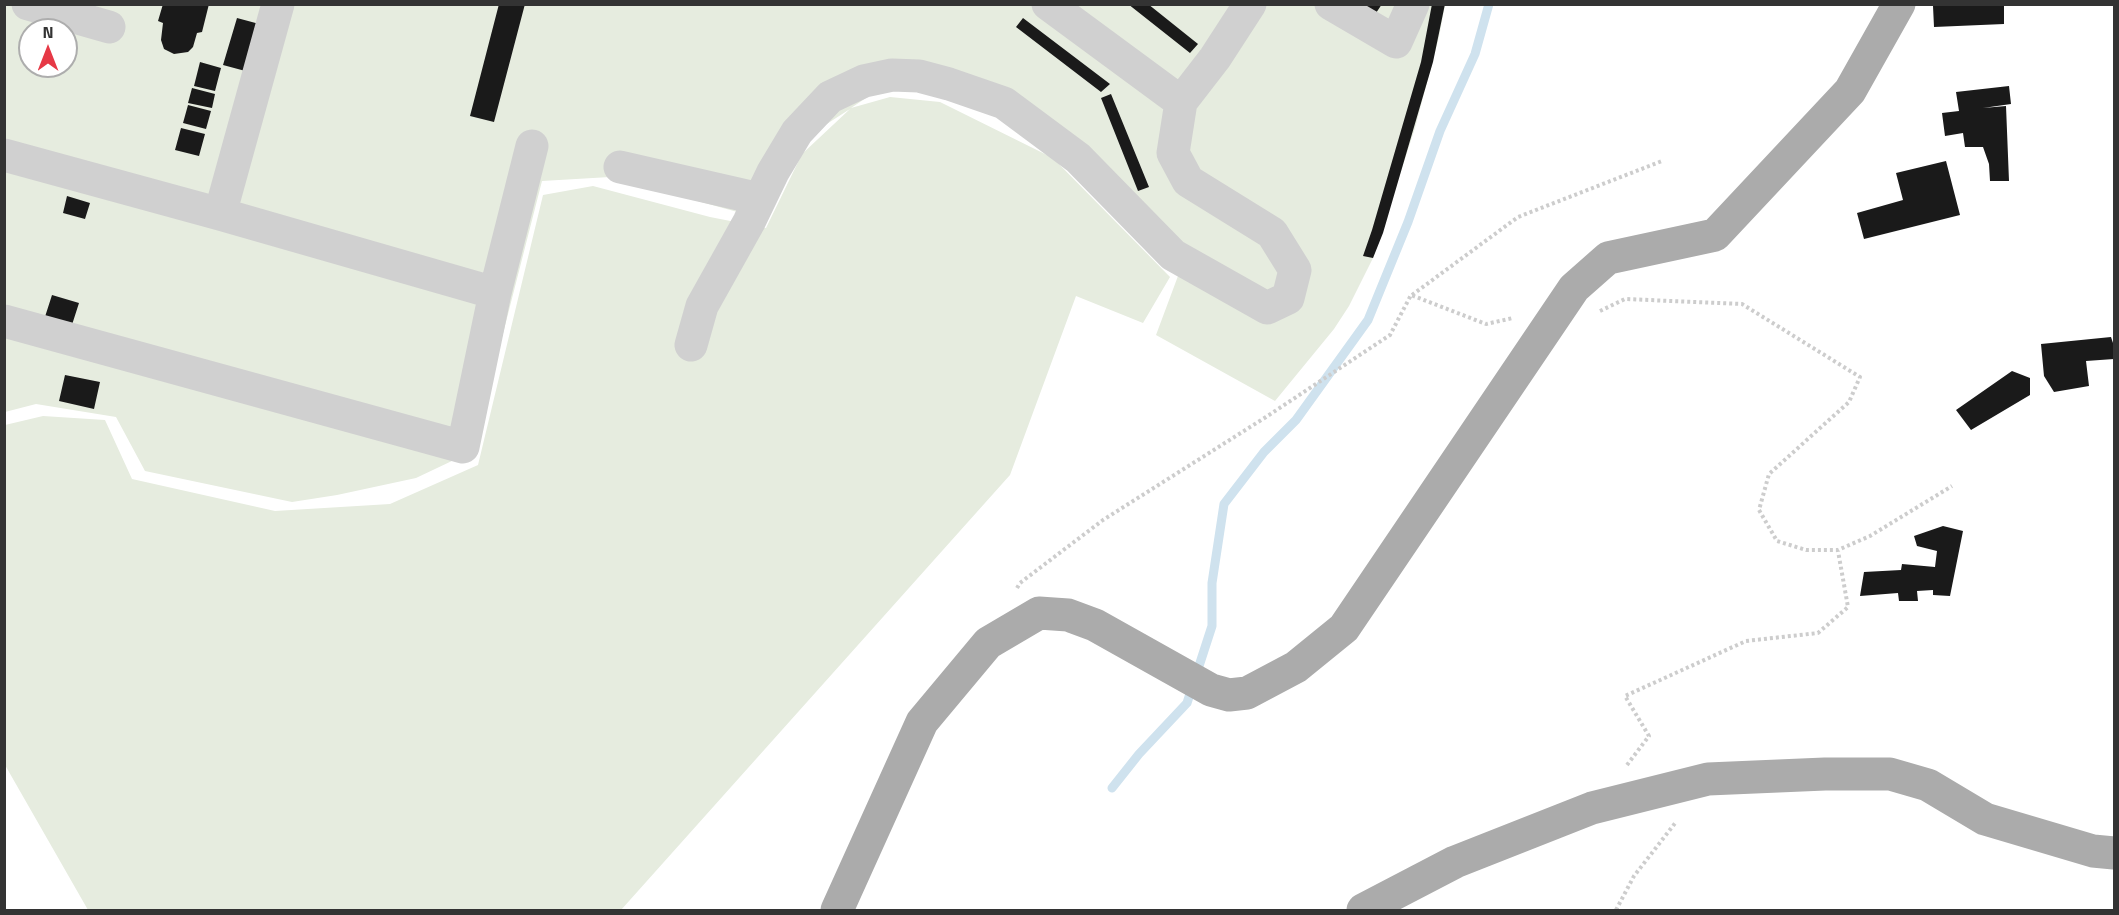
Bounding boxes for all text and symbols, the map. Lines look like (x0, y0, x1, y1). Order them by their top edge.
north arrow (18, 18, 78, 78)
text: N (42, 20, 54, 44)

